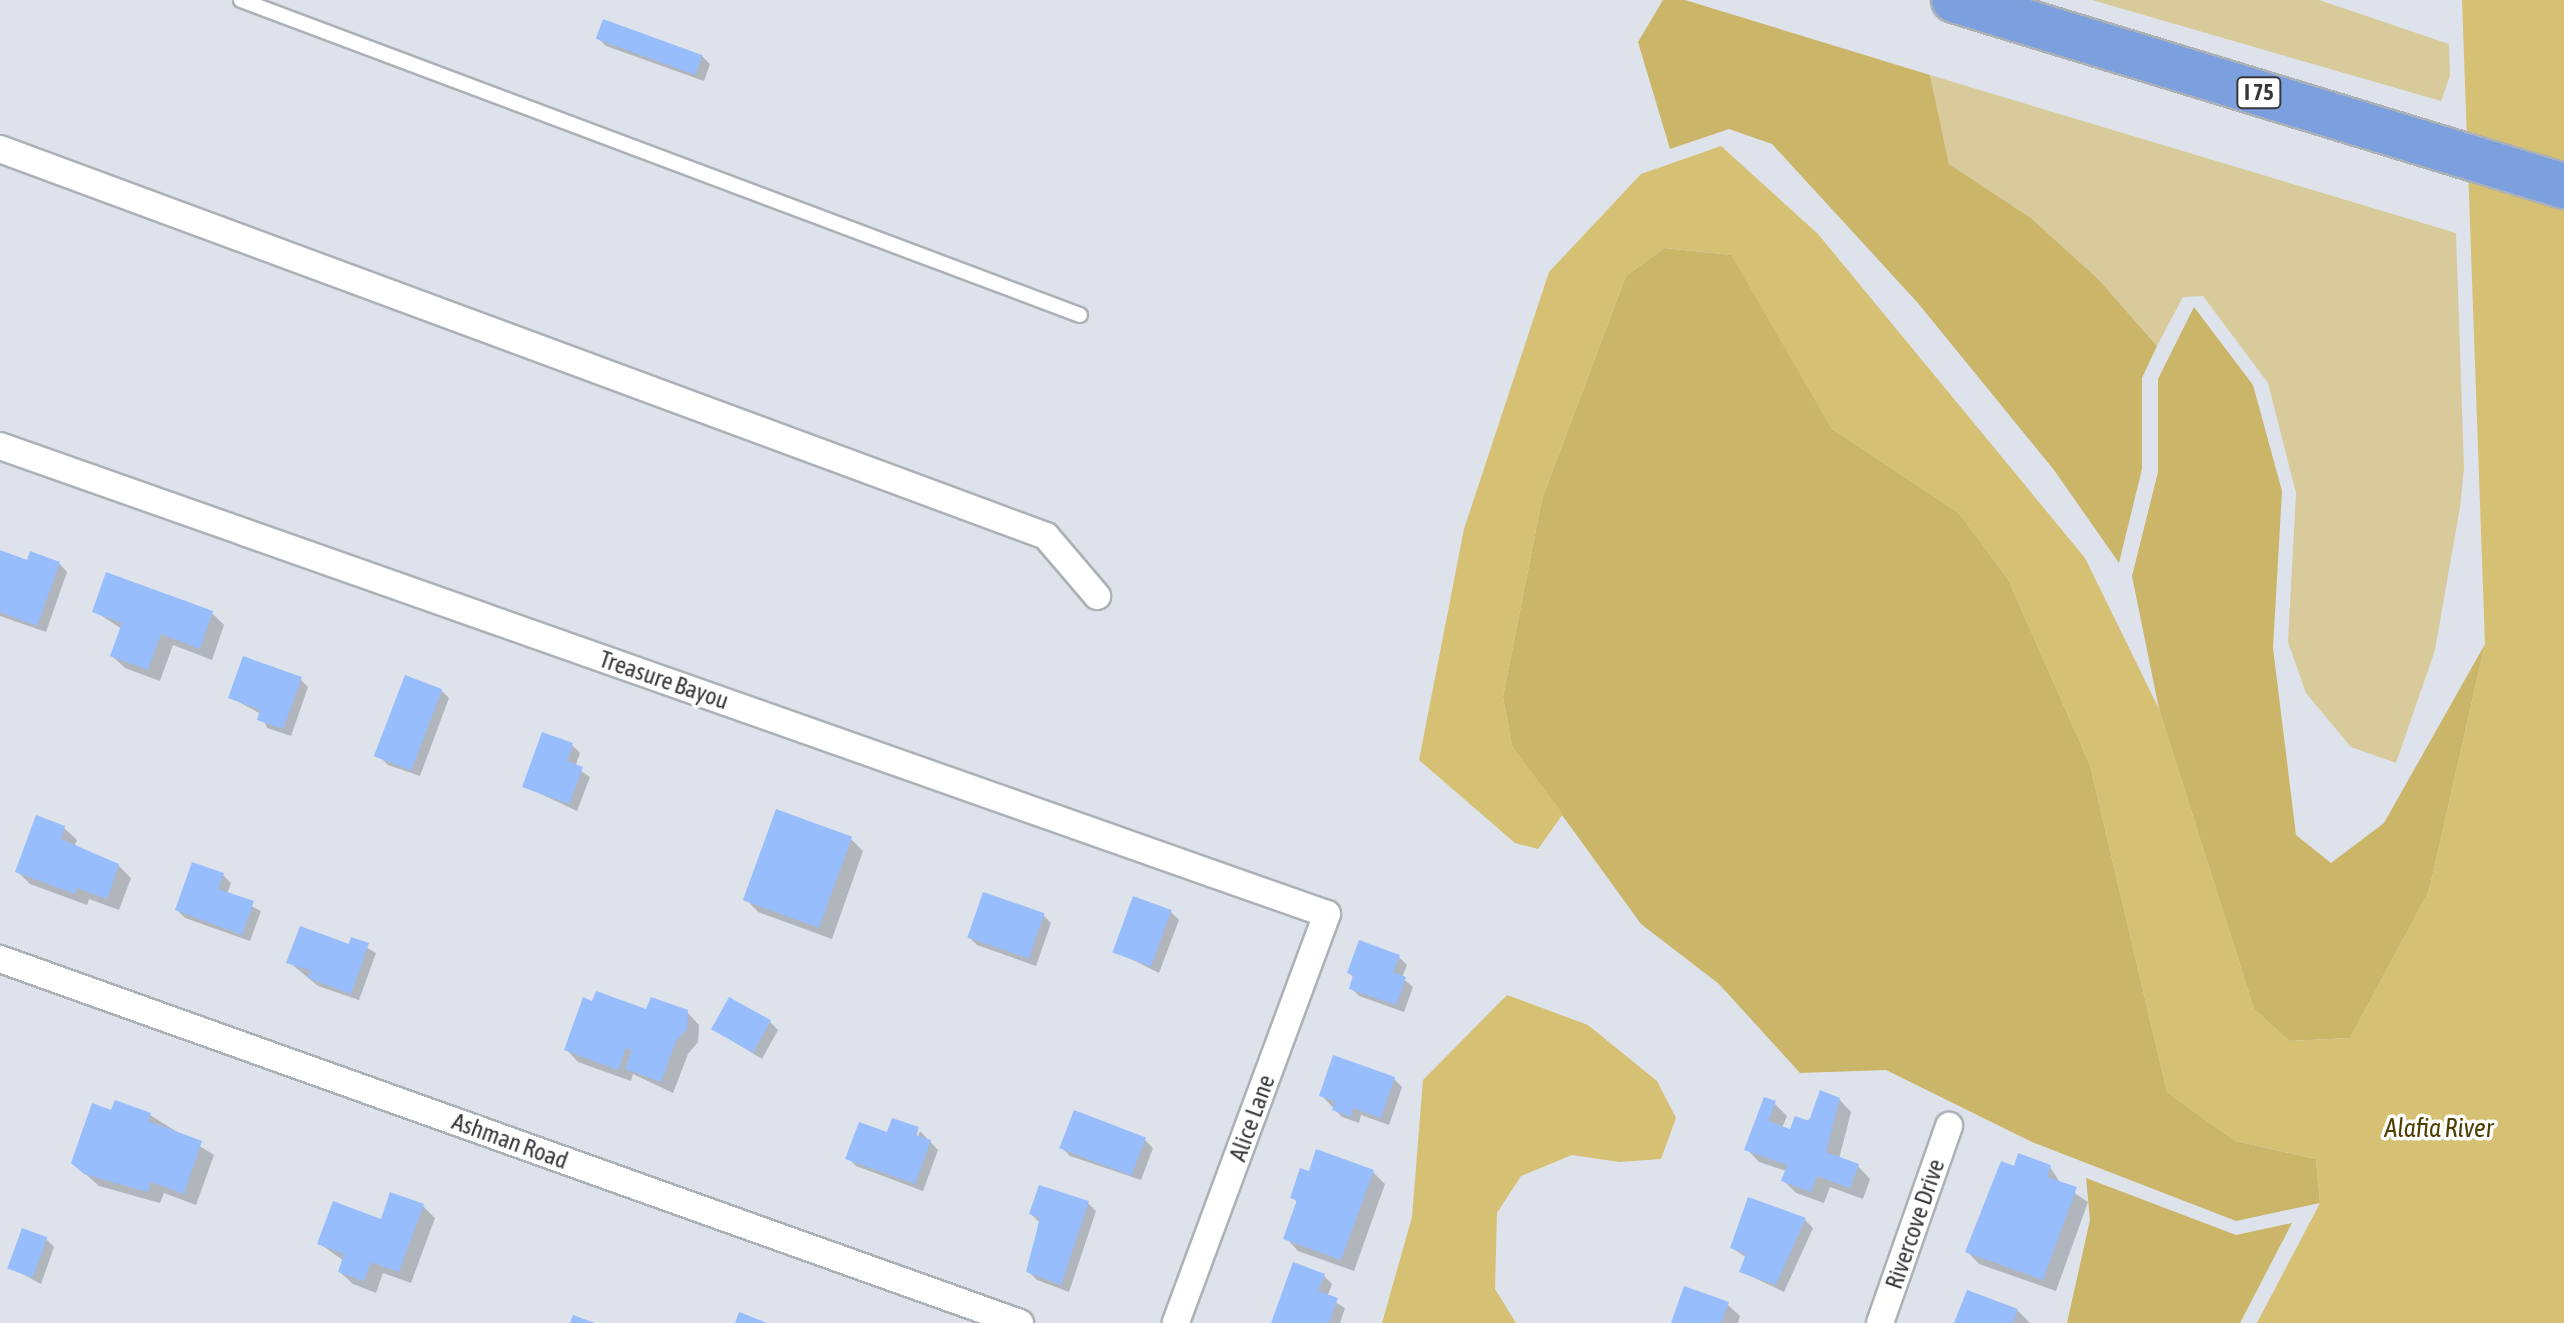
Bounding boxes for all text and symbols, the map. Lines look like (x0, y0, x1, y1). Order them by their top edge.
road number: I 75 (2235, 75, 2283, 111)
street label: Treasure Bayou (596, 644, 732, 716)
street label: Alice Lane (1223, 1071, 1281, 1165)
street label: Ashman Road (448, 1107, 572, 1175)
water label: Alafia River (2384, 1113, 2494, 1145)
street label: Rivercove Drive (1879, 1155, 1951, 1293)

